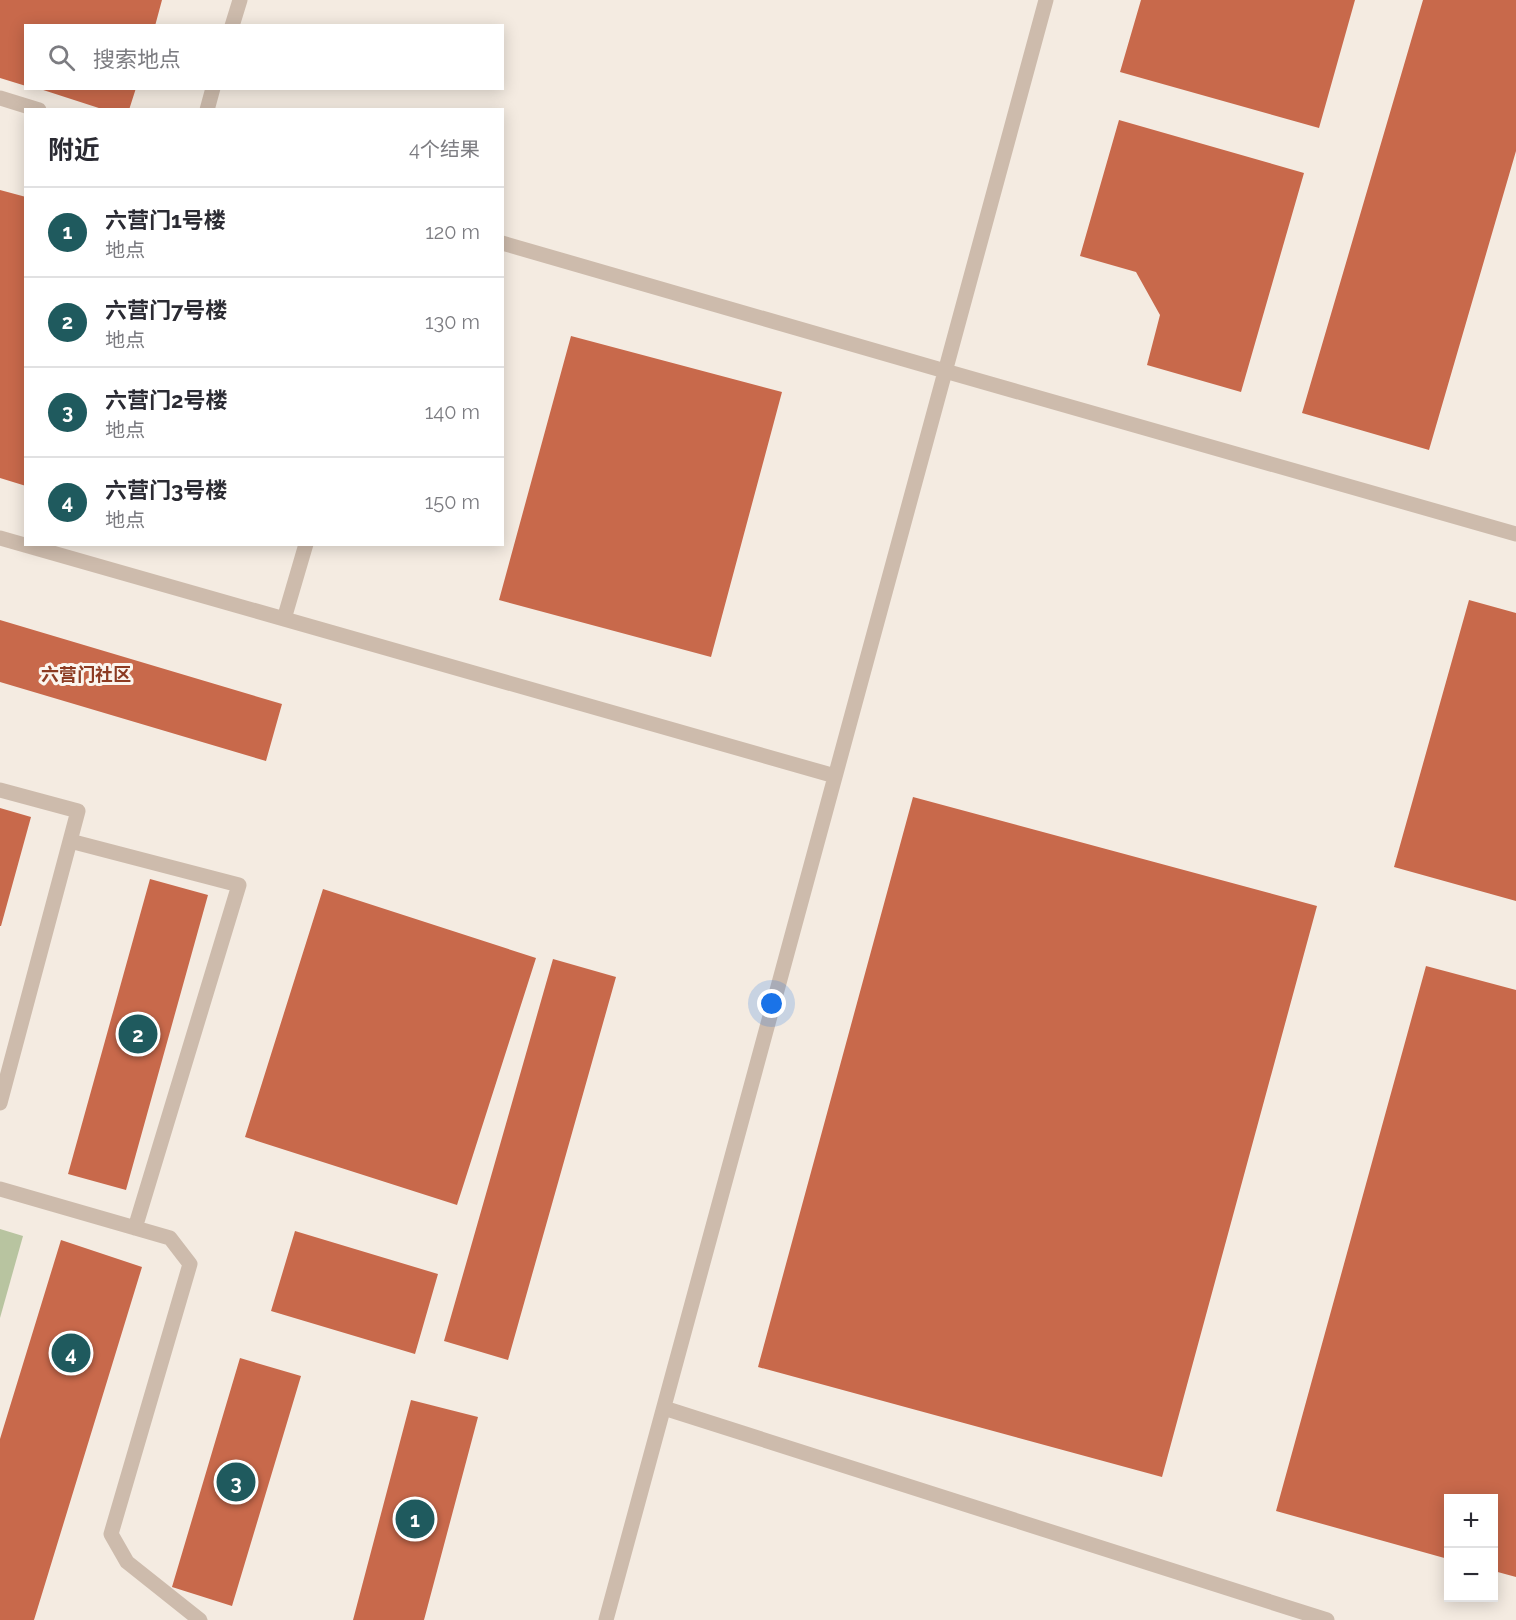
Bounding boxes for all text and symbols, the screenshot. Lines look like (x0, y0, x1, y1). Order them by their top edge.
search box (24, 24, 504, 90)
icon: search (45, 41, 78, 74)
text: 搜索地点 (93, 46, 181, 72)
text: 附近 (48, 135, 100, 165)
text: 4个结果 (409, 137, 480, 161)
text: 六营门1号楼 (105, 207, 226, 233)
text: 1 (63, 220, 72, 244)
text: 120 m (425, 220, 480, 244)
text: 地点 (105, 238, 145, 262)
text: 六营门7号楼 (105, 297, 227, 323)
text: 2 (62, 310, 73, 334)
text: 130 m (425, 310, 480, 334)
text: 地点 (105, 328, 145, 352)
text: 六营门2号楼 (105, 387, 227, 413)
text: 3 (62, 400, 73, 424)
text: 140 m (425, 400, 480, 424)
text: 地点 (105, 418, 145, 442)
text: 六营门3号楼 (105, 477, 227, 503)
text: 4 (62, 490, 73, 514)
text: 150 m (425, 490, 480, 514)
text: 地点 (105, 508, 145, 532)
district label: 六营门社区 (41, 664, 131, 685)
your location (757, 989, 786, 1018)
pin: 2 (118, 1012, 158, 1056)
pin: 4 (52, 1330, 90, 1376)
pin: 3 (216, 1460, 256, 1504)
map controls (1444, 1494, 1498, 1602)
button: + (1444, 1494, 1498, 1548)
pin: 1 (396, 1496, 434, 1541)
button: − (1444, 1548, 1498, 1602)

